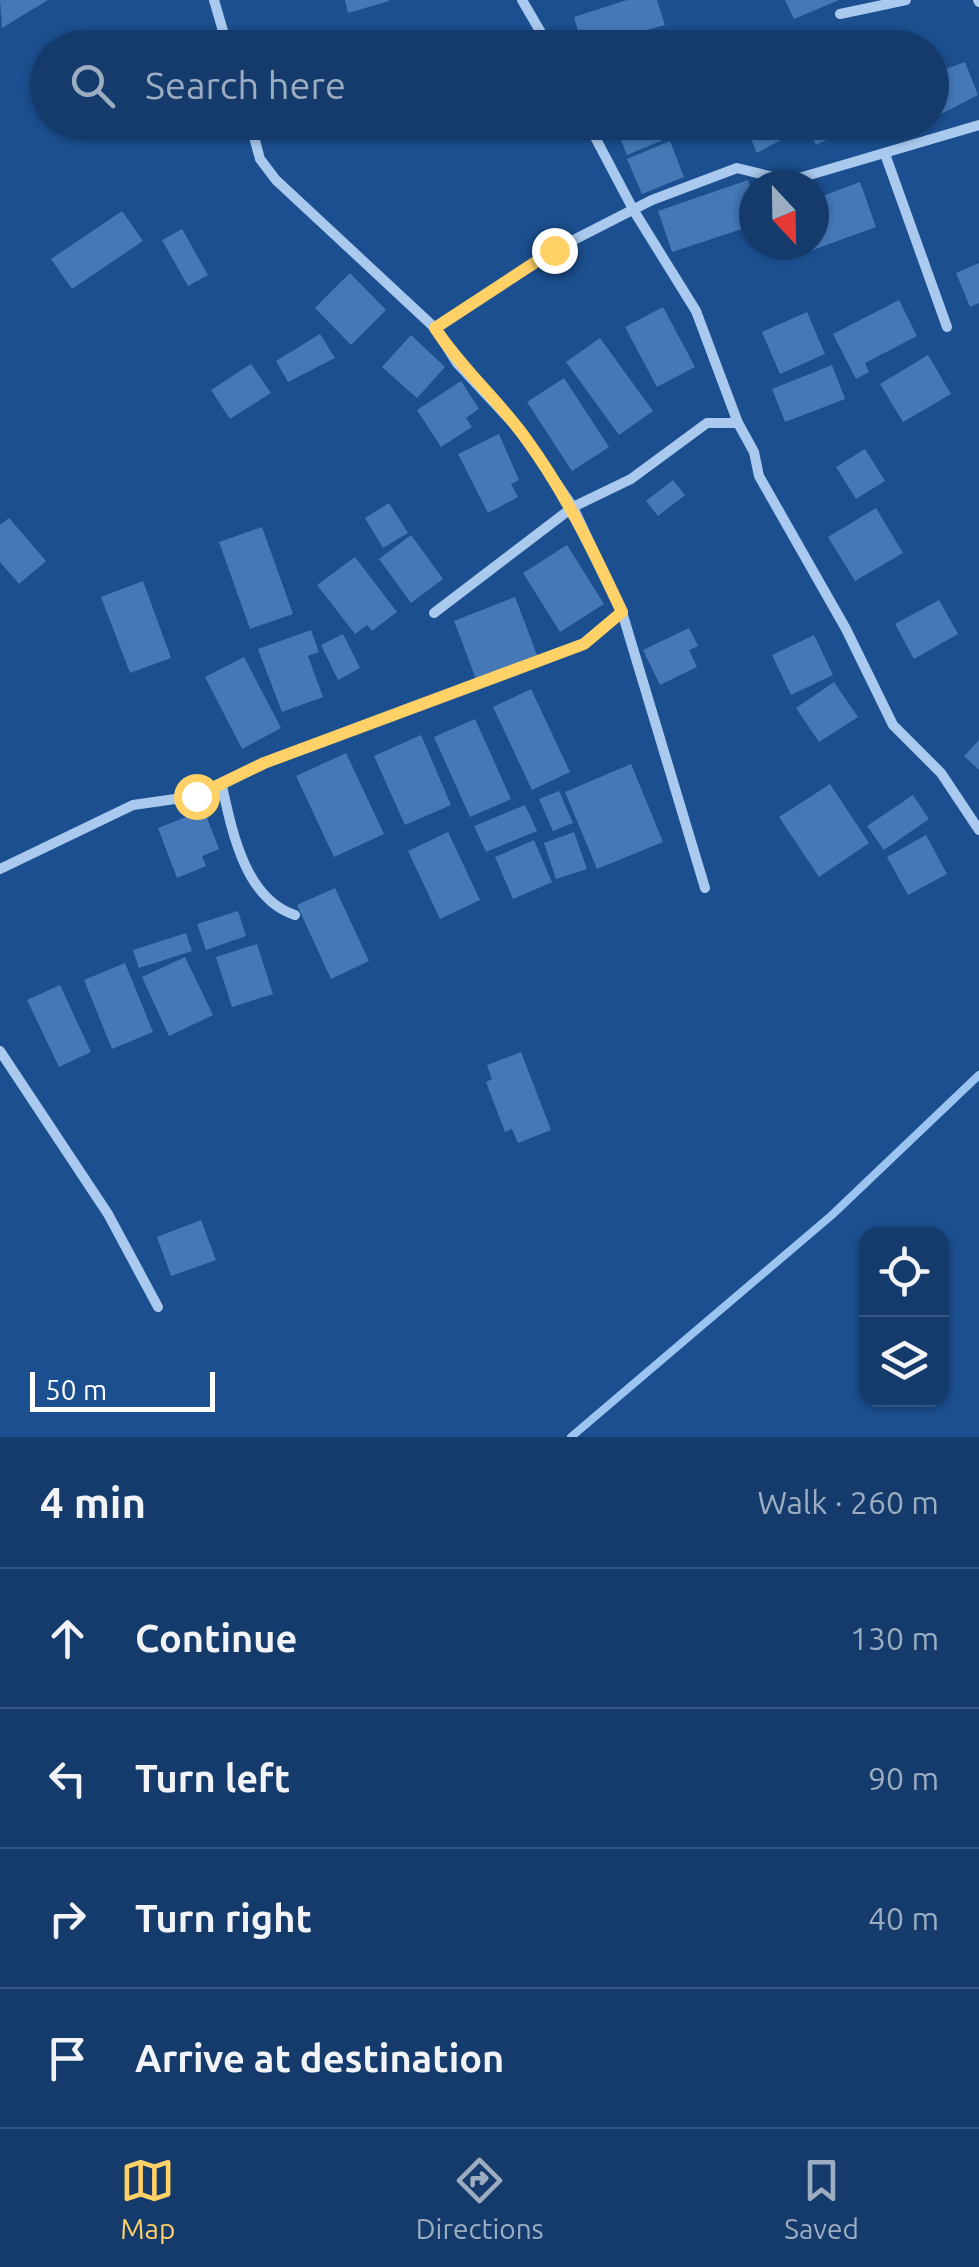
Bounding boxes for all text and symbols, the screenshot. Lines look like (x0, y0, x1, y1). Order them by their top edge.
search box (30, 30, 949, 140)
icon: search (65, 58, 120, 113)
text: Search here (145, 64, 346, 106)
north arrow (739, 170, 829, 260)
route end (532, 228, 578, 274)
route start (174, 774, 220, 820)
map controls (859, 1227, 949, 1407)
button: locate (859, 1227, 949, 1317)
button: layers (859, 1317, 949, 1407)
scale bar (30, 1367, 215, 1412)
text: 50 m (45, 1374, 107, 1405)
text: 4 min (40, 1479, 146, 1526)
text: Walk · 260 m (757, 1484, 939, 1520)
icon: ahead (40, 1611, 95, 1666)
text: Continue (135, 1617, 297, 1659)
text: 130 m (850, 1620, 939, 1656)
icon: left (40, 1751, 95, 1806)
text: Turn left (135, 1757, 290, 1799)
text: 90 m (868, 1760, 939, 1796)
icon: right (40, 1891, 95, 1946)
text: Turn right (135, 1897, 312, 1939)
text: 40 m (868, 1900, 939, 1936)
icon: arrive (40, 2031, 95, 2086)
text: Arrive at destination (135, 2037, 504, 2079)
tab: Map (120, 2153, 175, 2244)
tab: Directions (416, 2153, 544, 2244)
tab: Saved (784, 2153, 859, 2244)

